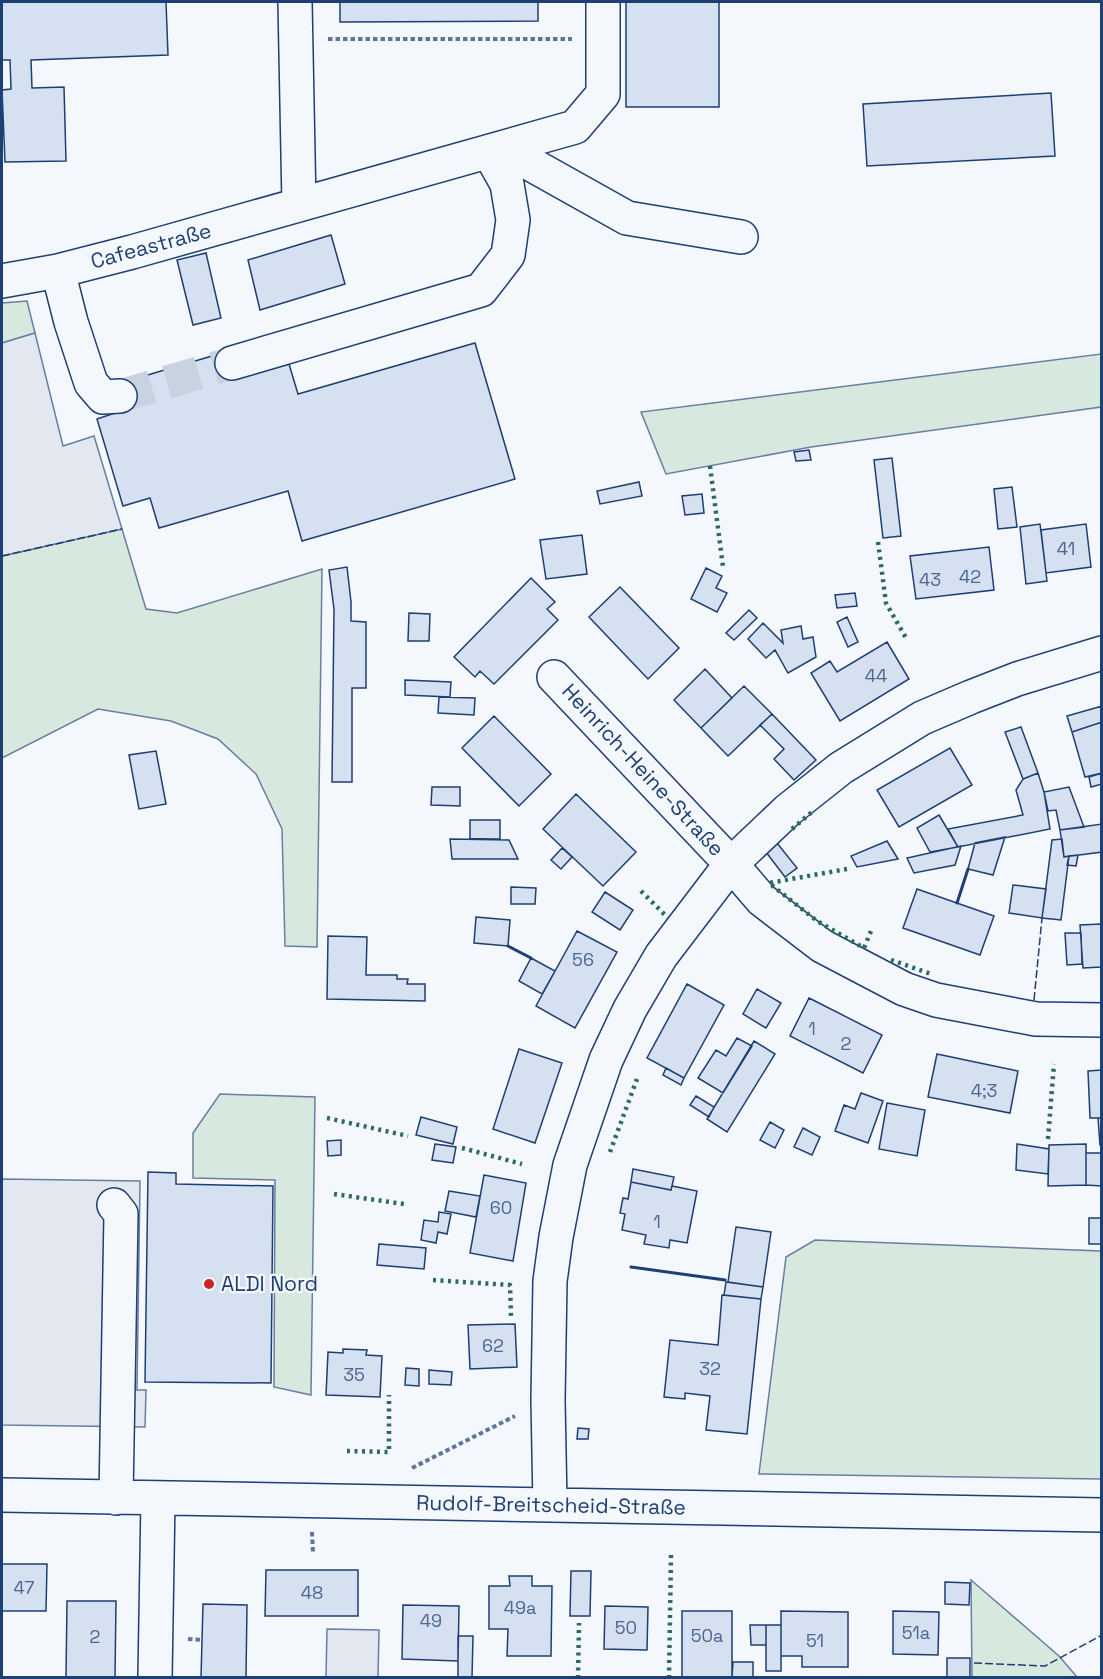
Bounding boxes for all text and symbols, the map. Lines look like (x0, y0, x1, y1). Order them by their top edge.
street label: Cafeastraße (88, 216, 214, 275)
house number: 41 (1057, 537, 1075, 560)
house number: 42 (959, 565, 981, 588)
house number: 43 (919, 568, 941, 591)
house number: 44 (865, 664, 887, 687)
street label: Heinrich-Heine-Straße (556, 678, 730, 862)
house number: 56 (572, 948, 594, 971)
house number: 1 (808, 1017, 816, 1040)
house number: 2 (841, 1032, 851, 1055)
house number: 4;3 (971, 1079, 997, 1102)
house number: 60 (490, 1196, 512, 1219)
house number: 1 (653, 1210, 661, 1233)
place label: ALDI Nord (221, 1270, 318, 1297)
marker: ALDI Nord (202, 1277, 216, 1291)
house number: 62 (482, 1334, 504, 1357)
house number: 32 (699, 1357, 721, 1380)
house number: 35 (343, 1363, 365, 1386)
street label: Rudolf-Breitscheid-Straße (416, 1489, 686, 1520)
house number: 47 (14, 1576, 34, 1599)
house number: 48 (301, 1581, 323, 1604)
house number: 49a (504, 1596, 536, 1619)
house number: 49 (420, 1609, 442, 1632)
house number: 50 (615, 1616, 637, 1639)
house number: 51a (902, 1621, 930, 1644)
house number: 50a (691, 1624, 723, 1647)
house number: 2 (90, 1625, 100, 1648)
house number: 51 (806, 1629, 824, 1652)

